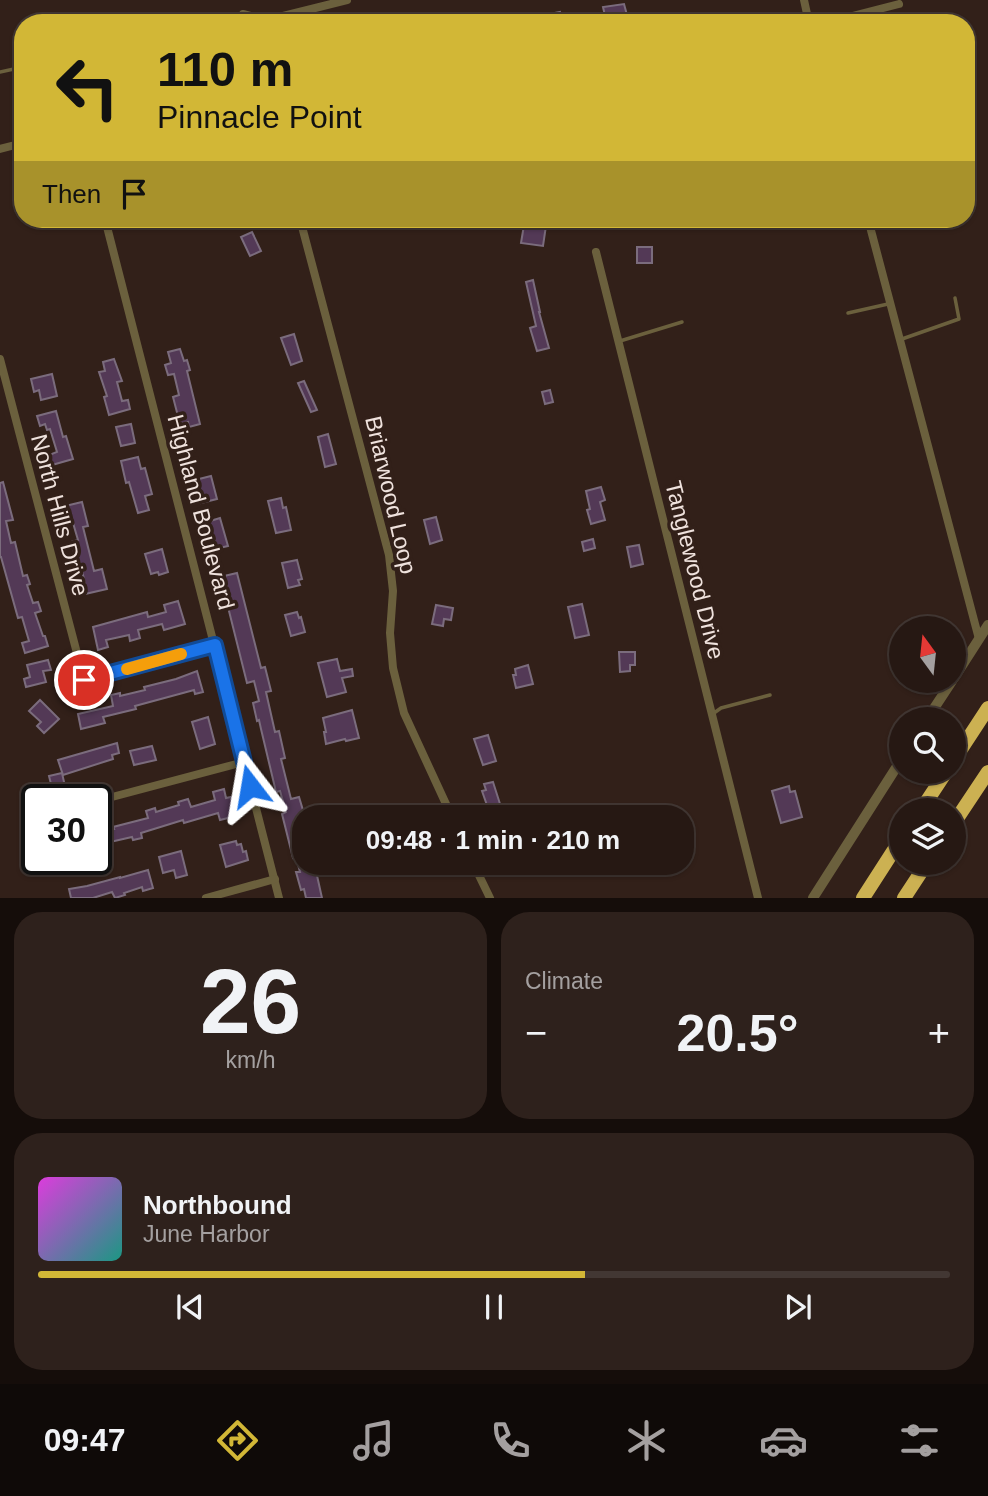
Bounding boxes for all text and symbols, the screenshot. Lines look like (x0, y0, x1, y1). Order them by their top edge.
icon: left (42, 42, 133, 133)
text: 110 m (157, 42, 293, 96)
text: Pinnacle Point (157, 99, 362, 135)
icon: arrive (115, 175, 153, 213)
text: Then (42, 179, 101, 209)
street label: Highland Boulevard (162, 412, 240, 612)
street label: Briarwood Loop (360, 414, 422, 576)
street label: North Hills Drive (26, 431, 94, 599)
street label: Tanglewood Drive (660, 478, 730, 662)
north arrow (889, 616, 966, 693)
map controls (889, 616, 966, 875)
pin (54, 650, 114, 710)
icon: arrive (65, 661, 103, 699)
button: search (889, 707, 966, 784)
position arrow (213, 749, 287, 823)
speed limit sign: 30 (21, 784, 112, 875)
button: layers (889, 798, 966, 875)
text: 09:48 · 1 min · 210 m (366, 825, 620, 855)
text: 26 (200, 951, 301, 1052)
text: Climate (525, 968, 603, 994)
text: 20.5° (676, 1004, 799, 1062)
text: − (525, 1012, 547, 1054)
text: + (928, 1012, 950, 1054)
text: km/h (226, 1047, 275, 1073)
text: Northbound (143, 1190, 292, 1220)
text: June Harbor (143, 1221, 270, 1247)
icon: previous (171, 1288, 209, 1326)
icon: pause (475, 1288, 513, 1326)
icon: next (779, 1288, 817, 1326)
icon: directions (213, 1416, 262, 1465)
icon: music (349, 1416, 398, 1465)
icon: phone (486, 1416, 535, 1465)
icon: climate (622, 1416, 671, 1465)
icon: car (759, 1416, 808, 1465)
icon: filters (895, 1416, 944, 1465)
text: 09:47 (44, 1422, 126, 1458)

